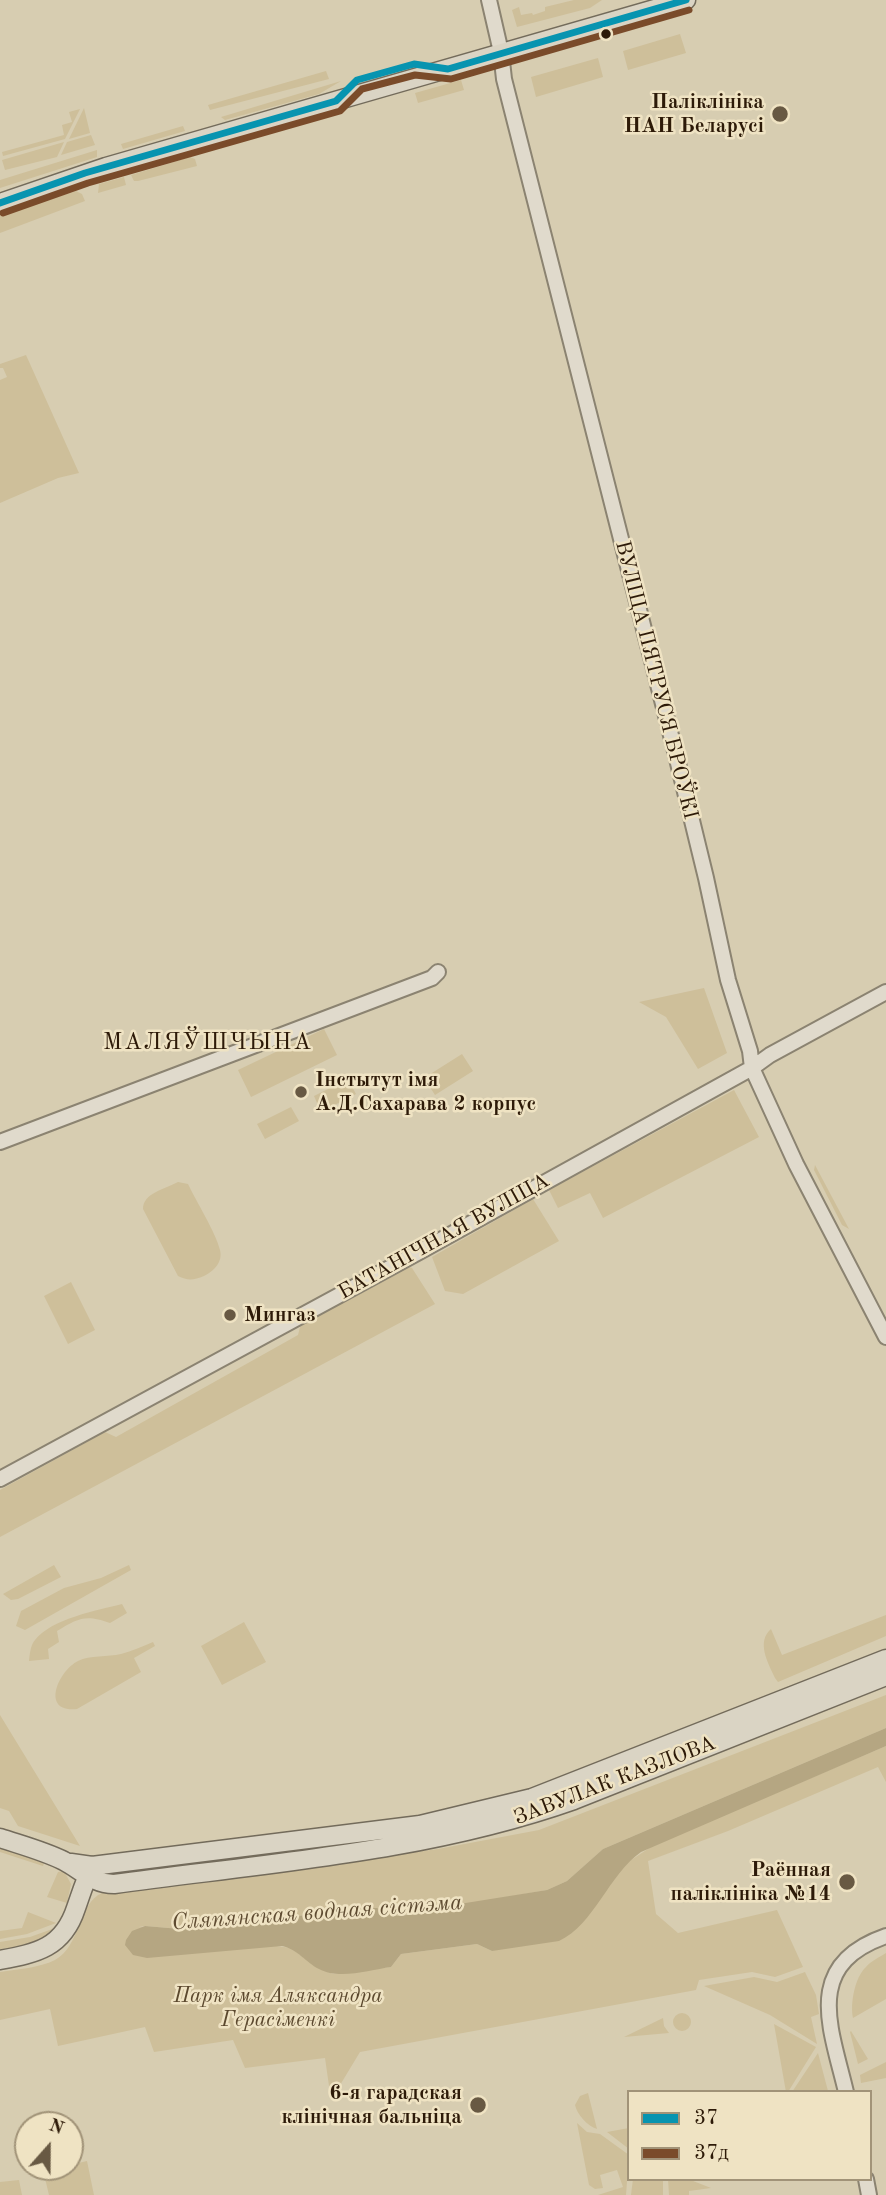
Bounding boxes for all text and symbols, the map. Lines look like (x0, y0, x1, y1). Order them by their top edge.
unlabelled marker (599, 27, 613, 41)
place label: Паліклініка НАН Беларусі (624, 89, 764, 139)
marker: Паліклініка НАН Беларусі (770, 104, 790, 124)
street label: ВУЛІЦА ПЯТРУСЯ БРОЎКІ (609, 538, 703, 822)
district label: МАЛЯЎШЧЫНА (104, 1029, 312, 1057)
place label: Інстытут імя А.Д.Сахарава 2 корпус (315, 1067, 536, 1117)
marker: Інстытут імя А.Д.Сахарава 2 корпус (293, 1084, 309, 1100)
street label: БАТАНІЧНАЯ ВУЛІЦА (334, 1168, 554, 1306)
place label: Мингаз (244, 1302, 316, 1328)
marker: Мингаз (222, 1307, 238, 1323)
street label: ЗАВУЛАК КАЗЛОВА (511, 1731, 719, 1831)
place label: Раённая паліклініка №14 (671, 1857, 831, 1907)
marker: Раённая паліклініка №14 (837, 1872, 857, 1892)
water label: Сляпянская водная сістэма (171, 1889, 463, 1937)
park label: Парк імя Аляксандра Герасіменкі (174, 1983, 382, 2033)
place label: 6-я гарадская клінічная бальніца (281, 2080, 462, 2130)
legend (627, 2090, 872, 2181)
marker: 6-я гарадская клінічная бальніца (468, 2095, 488, 2115)
text: 37 (694, 2108, 718, 2129)
north arrow (14, 2111, 84, 2181)
text: N (46, 2116, 66, 2139)
text: 37д (694, 2143, 729, 2164)

